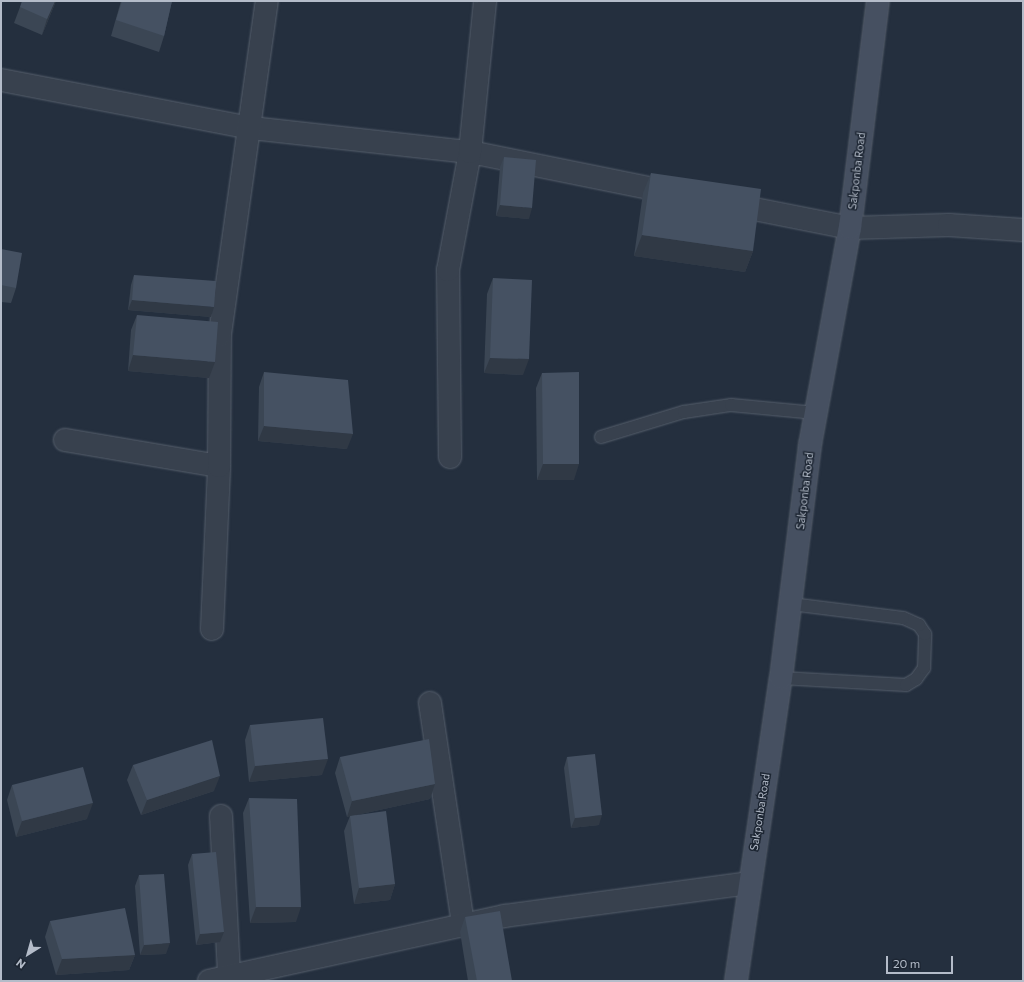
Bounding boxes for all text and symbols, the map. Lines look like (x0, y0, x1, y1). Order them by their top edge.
street label: Sakponba Road (846, 132, 868, 210)
street label: Sakponba Road (794, 452, 816, 530)
street label: Sakponba Road (747, 773, 773, 851)
north arrow (8, 934, 48, 974)
scale bar (888, 948, 955, 974)
text: N (13, 956, 28, 972)
text: 20 m (893, 956, 920, 970)

